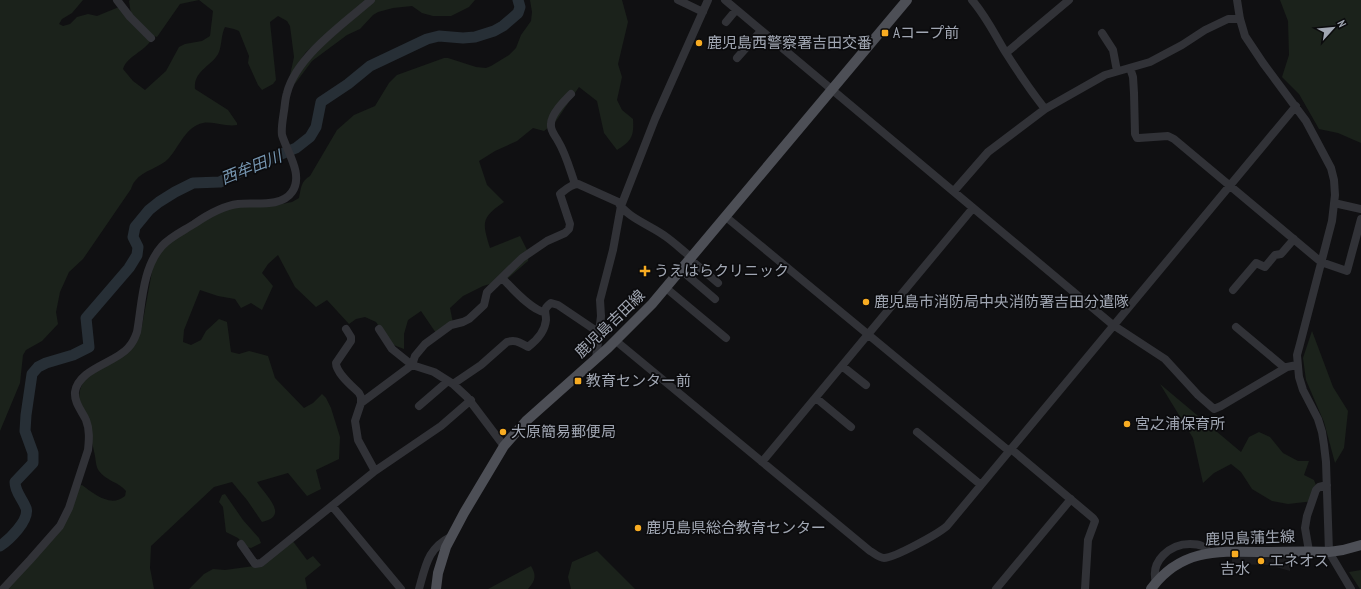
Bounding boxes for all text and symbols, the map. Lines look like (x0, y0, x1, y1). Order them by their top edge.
north arrow (1313, 8, 1353, 48)
text: N (1334, 18, 1350, 29)
place label: Aコープ前 (893, 23, 959, 42)
marker: Aコープ前 (880, 28, 890, 38)
place label: 鹿児島西警察署吉田交番 (707, 33, 872, 52)
marker: 鹿児島西警察署吉田交番 (694, 38, 704, 48)
water label: 西牟田川 (218, 145, 286, 188)
place label: うえはらクリニック (654, 261, 789, 280)
marker: うえはらクリニック (639, 265, 651, 277)
street label: 鹿児島吉田線 (571, 286, 649, 362)
place label: 鹿児島市消防局中央消防署吉田分遣隊 (874, 292, 1129, 311)
marker: 鹿児島市消防局中央消防署吉田分遣隊 (861, 297, 871, 307)
place label: 教育センター前 (586, 371, 691, 390)
marker: 教育センター前 (573, 376, 583, 386)
place label: 宮之浦保育所 (1135, 414, 1225, 433)
marker: 宮之浦保育所 (1122, 419, 1132, 429)
place label: 大原簡易郵便局 (511, 422, 616, 441)
marker: 大原簡易郵便局 (498, 427, 508, 437)
place label: 鹿児島県総合教育センター (646, 518, 826, 537)
marker: 鹿児島県総合教育センター (633, 523, 643, 533)
street label: 鹿児島蒲生線 (1205, 526, 1295, 549)
marker: 吉水 (1230, 549, 1240, 559)
place label: エネオス (1269, 551, 1329, 570)
marker: エネオス (1256, 556, 1266, 566)
place label: 吉水 (1220, 559, 1250, 578)

